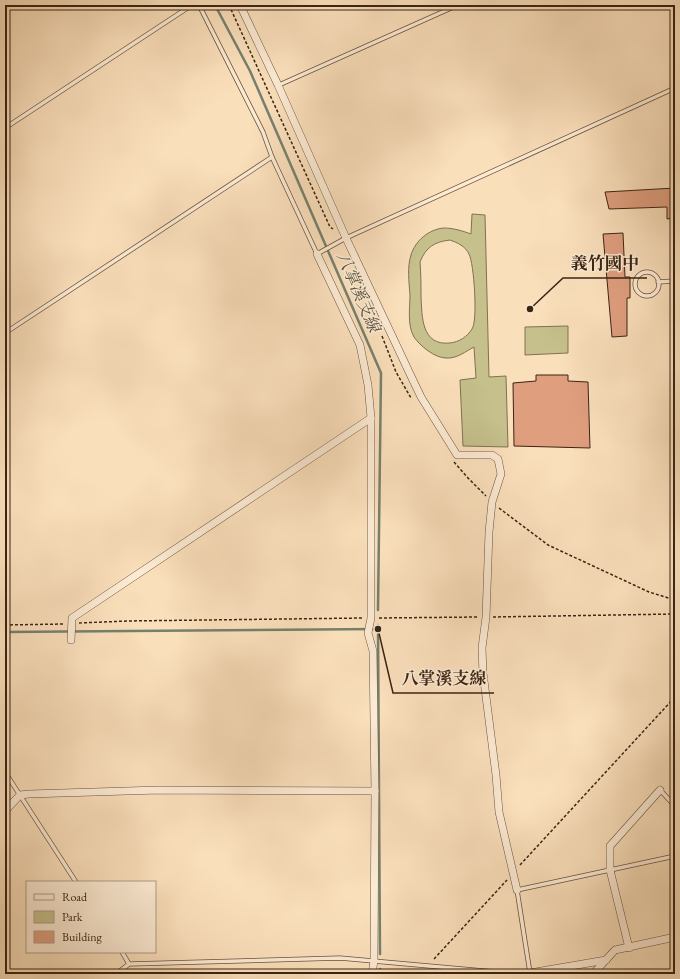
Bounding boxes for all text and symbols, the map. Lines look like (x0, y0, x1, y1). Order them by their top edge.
water label: 八掌溪支線 (332, 249, 387, 337)
callout: 義竹國中 (563, 249, 647, 278)
text: 義竹國中 (571, 252, 639, 274)
callout: 八掌溪支線 (393, 664, 494, 693)
text: 八掌溪支線 (402, 667, 487, 689)
legend (26, 881, 156, 953)
text: Road (62, 889, 88, 905)
text: Park (62, 909, 83, 925)
text: Building (62, 929, 103, 945)

